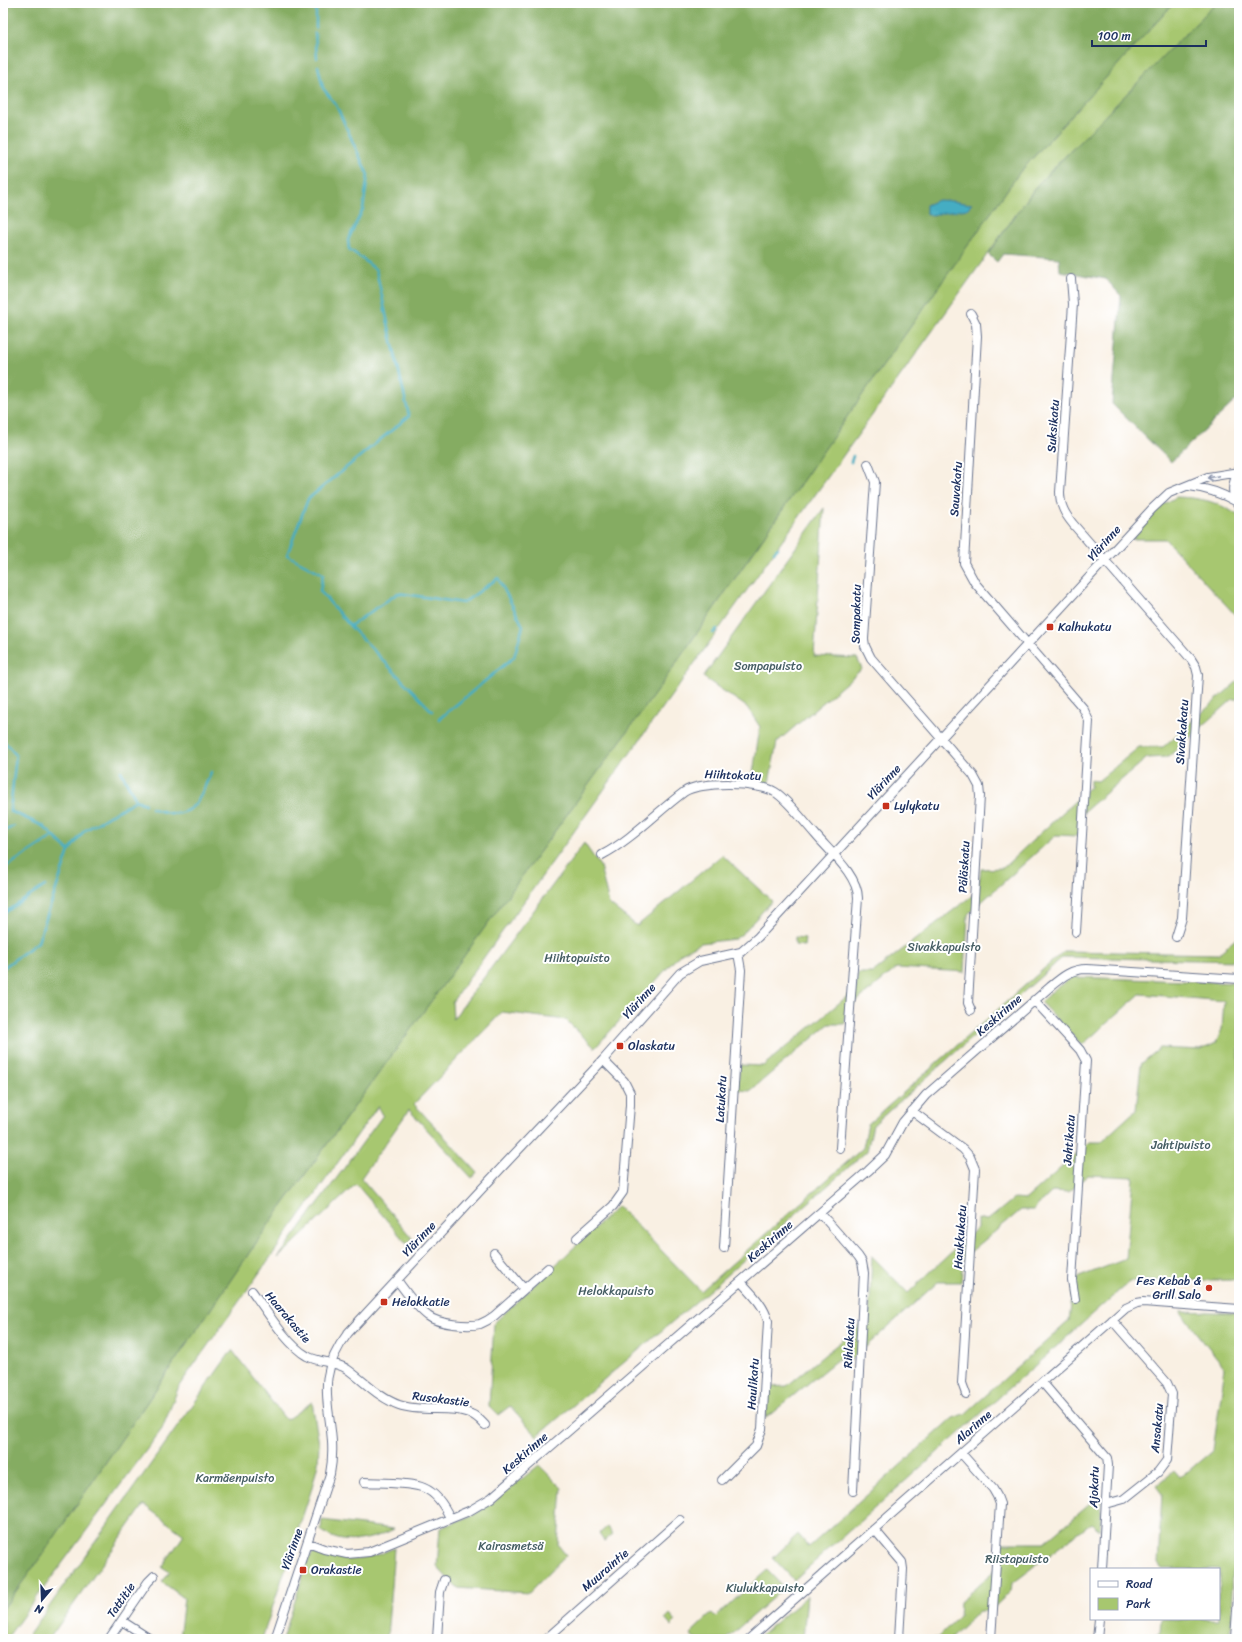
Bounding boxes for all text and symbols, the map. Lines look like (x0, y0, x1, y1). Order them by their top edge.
scale bar (1092, 22, 1206, 48)
text: 100 m (1098, 25, 1131, 47)
street label: Suksikatu (1040, 398, 1066, 453)
street label: Sauvakatu (943, 460, 969, 517)
one-way arrow (1207, 473, 1220, 481)
street label: Ylärinne (1082, 520, 1126, 566)
street label: Sompakatu (844, 584, 868, 644)
place label: Kalhukatu (1058, 616, 1112, 638)
marker: Kalhukatu (1045, 622, 1055, 632)
park label: Sompapuisto (734, 655, 802, 677)
street label: Sivakkakatu (1169, 698, 1195, 765)
street label: Ylärinne (861, 759, 907, 805)
street label: Hiihtokatu (704, 763, 762, 787)
place label: Lylykatu (894, 795, 940, 817)
marker: Lylykatu (881, 801, 891, 811)
street label: Päläskatu (952, 840, 976, 894)
park label: Sivakkapuisto (907, 936, 981, 958)
park label: Hiihtopuisto (544, 947, 610, 969)
street label: Ylärinne (617, 978, 661, 1024)
street label: Keskirinne (971, 988, 1027, 1042)
place label: Olaskatu (628, 1035, 675, 1057)
marker: Olaskatu (615, 1041, 625, 1051)
street label: Latukatu (709, 1074, 733, 1123)
street label: Jahtikatu (1056, 1113, 1082, 1167)
park label: Jahtipuisto (1150, 1134, 1211, 1156)
street label: Haukkukatu (947, 1204, 973, 1270)
street label: Keskirinne (742, 1214, 798, 1268)
street label: Ylärinne (396, 1216, 442, 1262)
place label: Fes Kebab & Grill Salo (1137, 1270, 1201, 1306)
park label: Helokkapuisto (578, 1280, 654, 1302)
marker: Fes Kebab & Grill Salo (1204, 1283, 1214, 1293)
street label: Haarakastie (259, 1286, 317, 1348)
place label: Helokkatie (392, 1291, 450, 1313)
marker: Helokkatie (379, 1297, 389, 1307)
street label: Rihlakatu (837, 1317, 861, 1369)
street label: Haulikatu (740, 1357, 766, 1410)
street label: Rusokastie (411, 1385, 471, 1413)
street label: Ansakatu (1144, 1402, 1170, 1455)
street label: Alarinne (948, 1404, 997, 1450)
street label: Keskirinne (497, 1426, 553, 1480)
street label: Ajokatu (1082, 1465, 1106, 1509)
park label: Karmäenpuisto (196, 1467, 274, 1489)
street label: Ylärinne (275, 1525, 309, 1573)
park label: Kairasmetsä (478, 1535, 545, 1557)
street label: Muuraintie (576, 1543, 634, 1597)
park label: Riistapuisto (985, 1548, 1049, 1570)
place label: Orakastie (311, 1559, 362, 1581)
marker: Orakastie (298, 1565, 308, 1575)
legend (1090, 1568, 1220, 1620)
text: Road (1126, 1573, 1153, 1595)
street label: Tattitie (101, 1577, 141, 1623)
park label: Kiulukkapuisto (726, 1577, 804, 1599)
north arrow (22, 1580, 62, 1620)
text: Park (1126, 1593, 1151, 1615)
text: N (32, 1599, 47, 1620)

